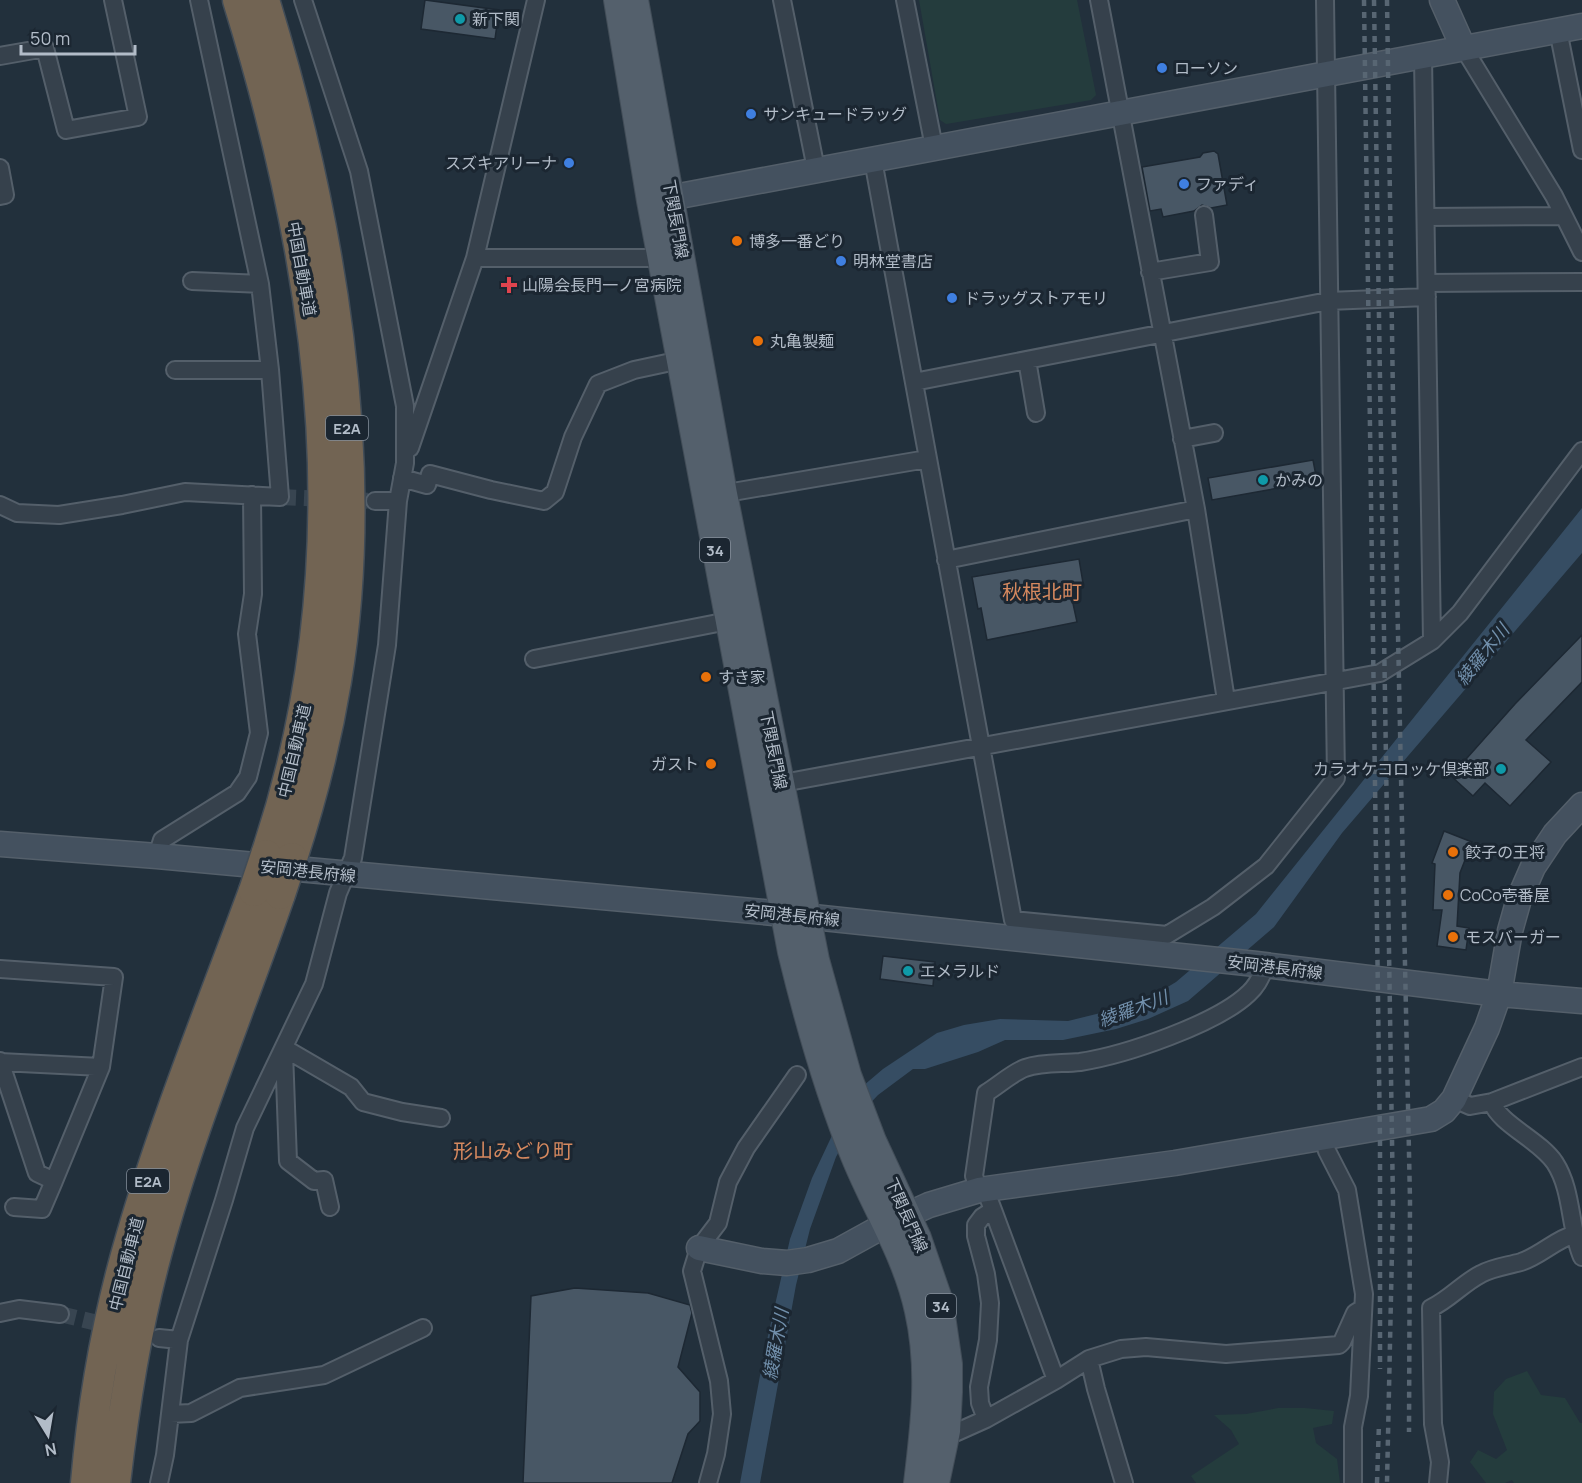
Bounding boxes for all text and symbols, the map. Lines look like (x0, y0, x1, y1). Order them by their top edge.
place label: 新下関 (472, 8, 520, 30)
marker: 新下関 (453, 12, 467, 26)
scale bar (21, 18, 135, 56)
text: 50 m (30, 26, 70, 50)
place label: ローソン (1174, 57, 1238, 79)
marker: ローソン (1155, 61, 1169, 75)
place label: サンキュードラッグ (763, 103, 907, 125)
marker: サンキュードラッグ (744, 107, 758, 121)
place label: スズキアリーナ (445, 152, 557, 174)
marker: スズキアリーナ (562, 156, 576, 170)
place label: ファディ (1196, 173, 1259, 195)
marker: ファディ (1177, 177, 1191, 191)
street label: 下関長門線 (658, 178, 694, 260)
street label: 中国自動車道 (283, 220, 321, 318)
place label: 博多一番どり (749, 230, 845, 252)
marker: 博多一番どり (730, 234, 744, 248)
place label: 明林堂書店 (853, 250, 933, 272)
marker: 明林堂書店 (834, 254, 848, 268)
place label: 山陽会長門一ノ宮病院 (522, 274, 682, 296)
marker: 山陽会長門一ノ宮病院 (500, 276, 518, 294)
place label: ドラッグストアモリ (964, 287, 1108, 309)
marker: ドラッグストアモリ (945, 291, 959, 305)
place label: 丸亀製麺 (770, 330, 834, 352)
marker: 丸亀製麺 (751, 334, 765, 348)
road number: E2A (326, 416, 368, 440)
place label: かみの (1275, 469, 1323, 491)
marker: かみの (1256, 473, 1270, 487)
road number: 34 (700, 538, 730, 562)
district label: 秋根北町 (1002, 578, 1082, 605)
water label: 綾羅木川 (1450, 617, 1515, 690)
place label: すき家 (718, 666, 766, 688)
marker: すき家 (699, 670, 713, 684)
street label: 中国自動車道 (272, 702, 316, 800)
street label: 下関長門線 (756, 709, 792, 791)
place label: ガスト (651, 753, 699, 775)
marker: ガスト (704, 757, 718, 771)
place label: カラオケコロッケ倶楽部 (1313, 758, 1489, 780)
marker: カラオケコロッケ倶楽部 (1494, 762, 1508, 776)
place label: 餃子の王将 (1465, 841, 1545, 863)
marker: 餃子の王将 (1446, 845, 1460, 859)
street label: 安岡港長府線 (259, 855, 357, 887)
place label: CoCo壱番屋 (1460, 884, 1550, 906)
marker: CoCo壱番屋 (1441, 888, 1455, 902)
street label: 安岡港長府線 (743, 899, 841, 931)
place label: モスバーガー (1465, 926, 1561, 948)
marker: モスバーガー (1446, 930, 1460, 944)
street label: 安岡港長府線 (1226, 950, 1324, 984)
place label: エメラルド (920, 960, 1000, 982)
marker: エメラルド (901, 964, 915, 978)
water label: 綾羅木川 (1095, 984, 1173, 1032)
district label: 形山みどり町 (453, 1137, 573, 1164)
road number: E2A (127, 1169, 169, 1193)
street label: 下関長門線 (881, 1174, 933, 1256)
street label: 中国自動車道 (104, 1215, 148, 1313)
road number: 34 (926, 1294, 956, 1318)
water label: 綾羅木川 (757, 1304, 793, 1382)
north arrow (18, 1405, 78, 1465)
text: N (43, 1438, 59, 1462)

